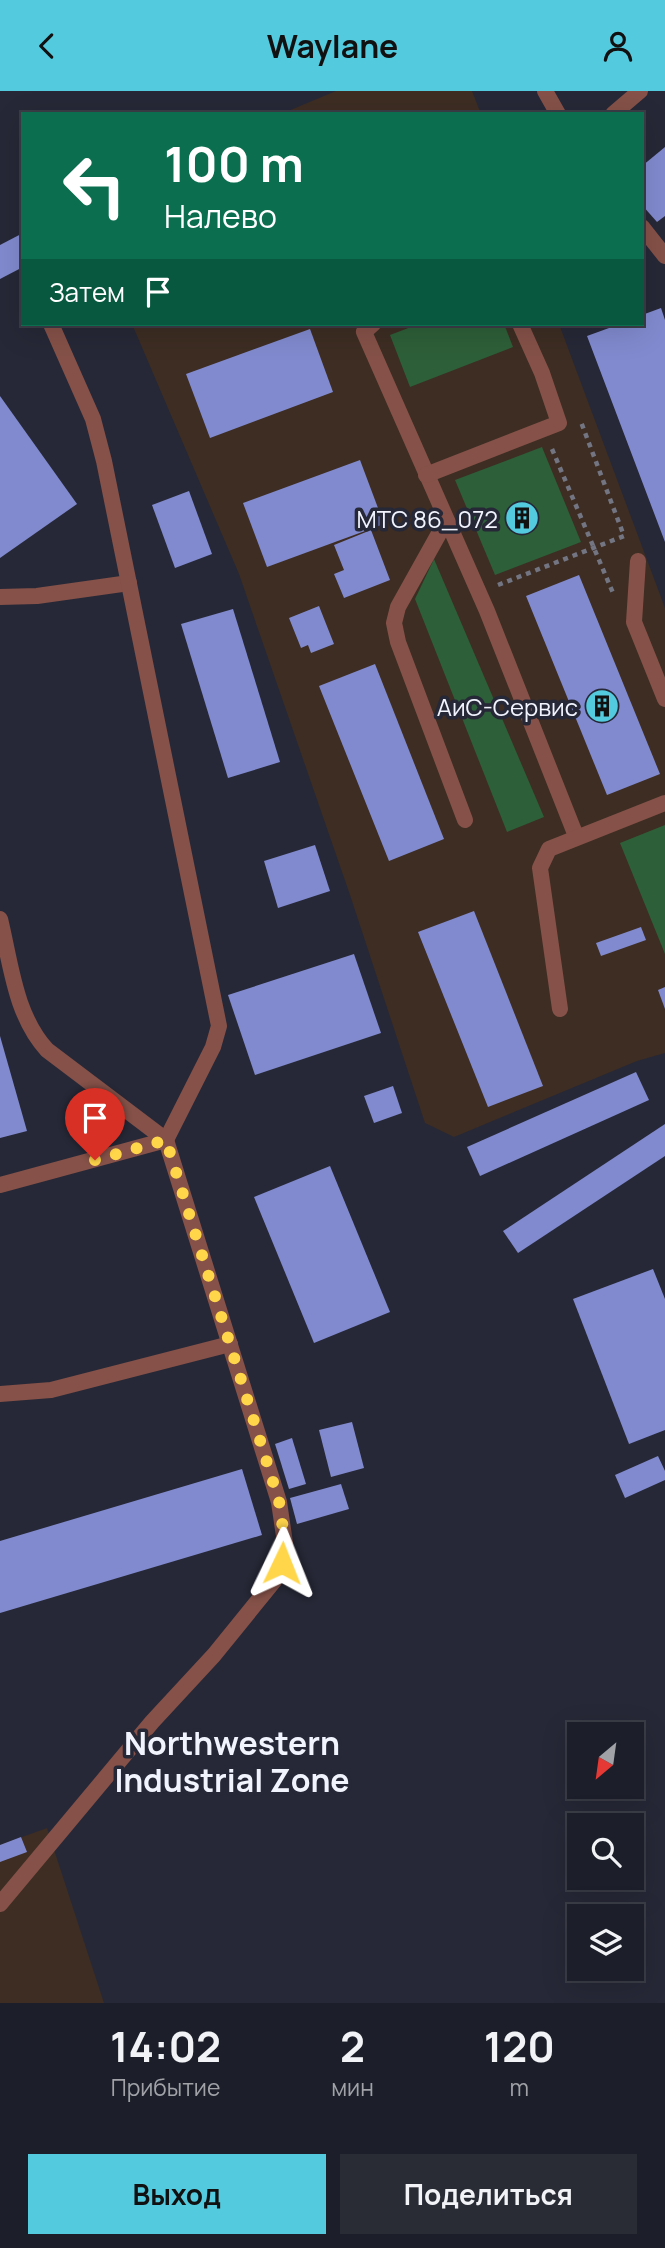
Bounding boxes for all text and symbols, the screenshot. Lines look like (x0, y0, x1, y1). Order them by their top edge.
text: Waylane (267, 24, 398, 68)
icon: back (28, 27, 66, 65)
icon: person (599, 27, 637, 65)
text: 100 m (164, 130, 304, 197)
icon: left (49, 140, 140, 231)
text: Налево (164, 194, 277, 238)
icon: arrive (139, 273, 177, 311)
text: Затем (49, 274, 125, 310)
building icon: МТС 86_072 (503, 499, 541, 537)
place label: МТС 86_072 (357, 502, 498, 535)
building icon: АиС-Сервис (583, 687, 621, 725)
place label: АиС-Сервис (437, 690, 578, 723)
pin (65, 1088, 125, 1160)
icon: arrive (76, 1099, 114, 1137)
position arrow (245, 1526, 319, 1600)
district label: Northwestern Industrial Zone (114, 1721, 350, 1802)
north arrow (567, 1722, 644, 1799)
map controls (567, 1722, 644, 1981)
button: search (567, 1813, 644, 1890)
button: layers (567, 1904, 644, 1981)
text: 14:02 (110, 2017, 221, 2075)
text: 2 (340, 2017, 365, 2075)
text: 120 (484, 2017, 555, 2075)
text: Прибытие (111, 2071, 220, 2103)
text: мин (331, 2071, 374, 2103)
text: m (510, 2071, 529, 2103)
button: Выход (28, 2154, 326, 2234)
button: Поделиться (340, 2154, 637, 2234)

